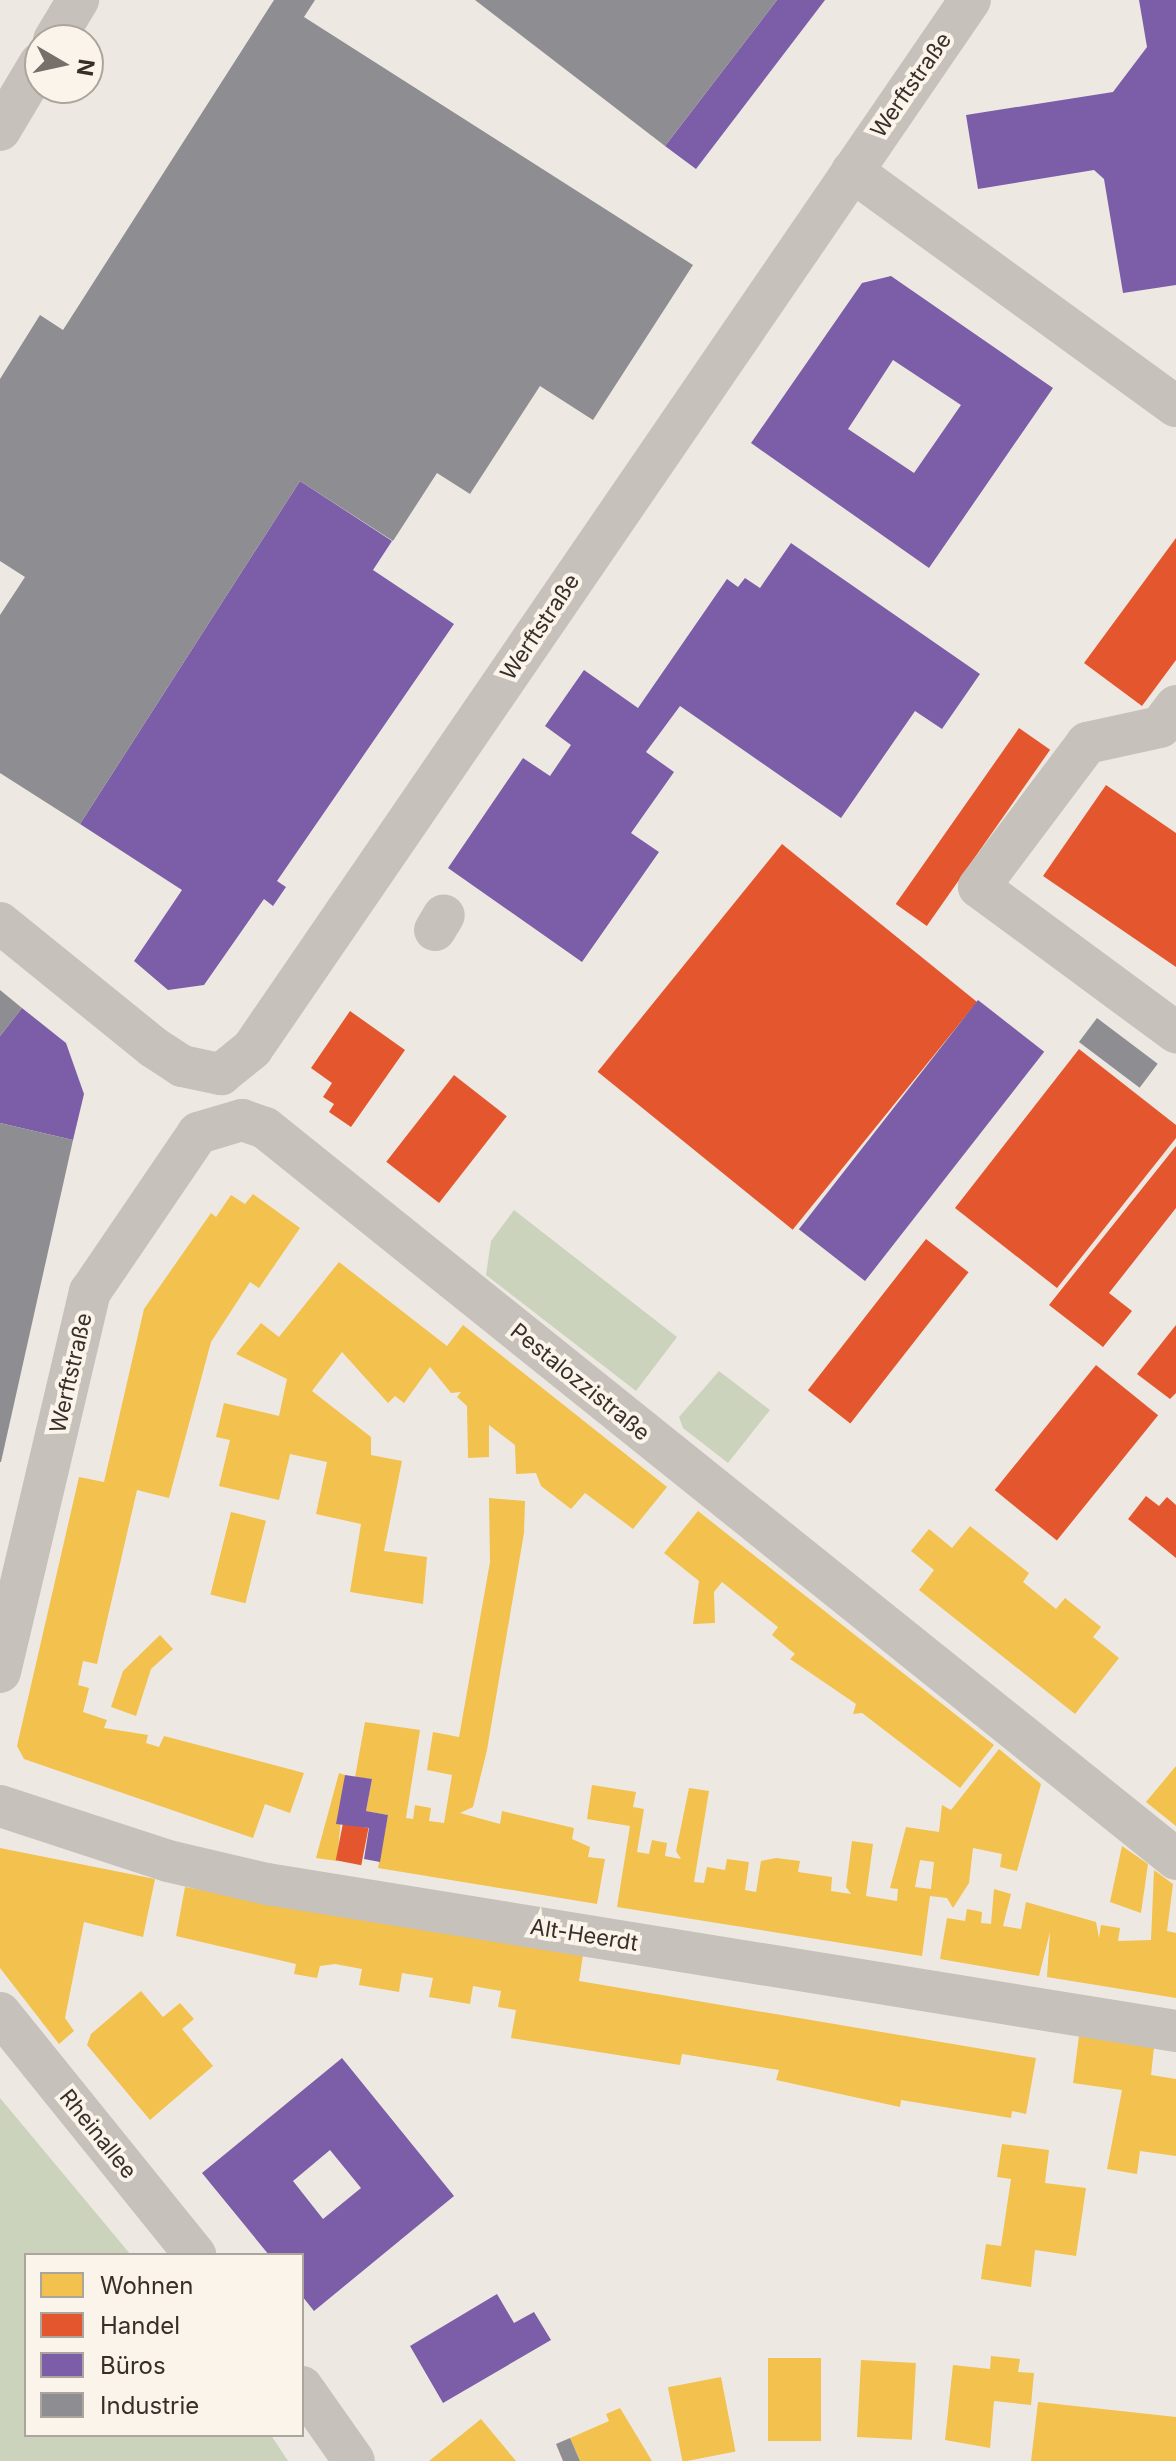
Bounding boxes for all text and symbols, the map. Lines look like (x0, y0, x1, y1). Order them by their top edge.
north arrow (24, 24, 104, 104)
street label: Werftstraße (865, 27, 957, 143)
text: N (72, 57, 100, 78)
street label: Werftstraße (495, 569, 585, 685)
street label: Werftstraße (44, 1310, 98, 1436)
street label: Pestalozzistraße (505, 1318, 655, 1446)
street label: Alt-Heerdt (528, 1913, 640, 1957)
street label: Rheinallee (54, 2084, 142, 2184)
legend (24, 2253, 304, 2437)
text: Wohnen (100, 2271, 193, 2300)
text: Handel (100, 2311, 180, 2340)
text: Büros (100, 2351, 166, 2380)
text: Industrie (100, 2391, 199, 2420)

